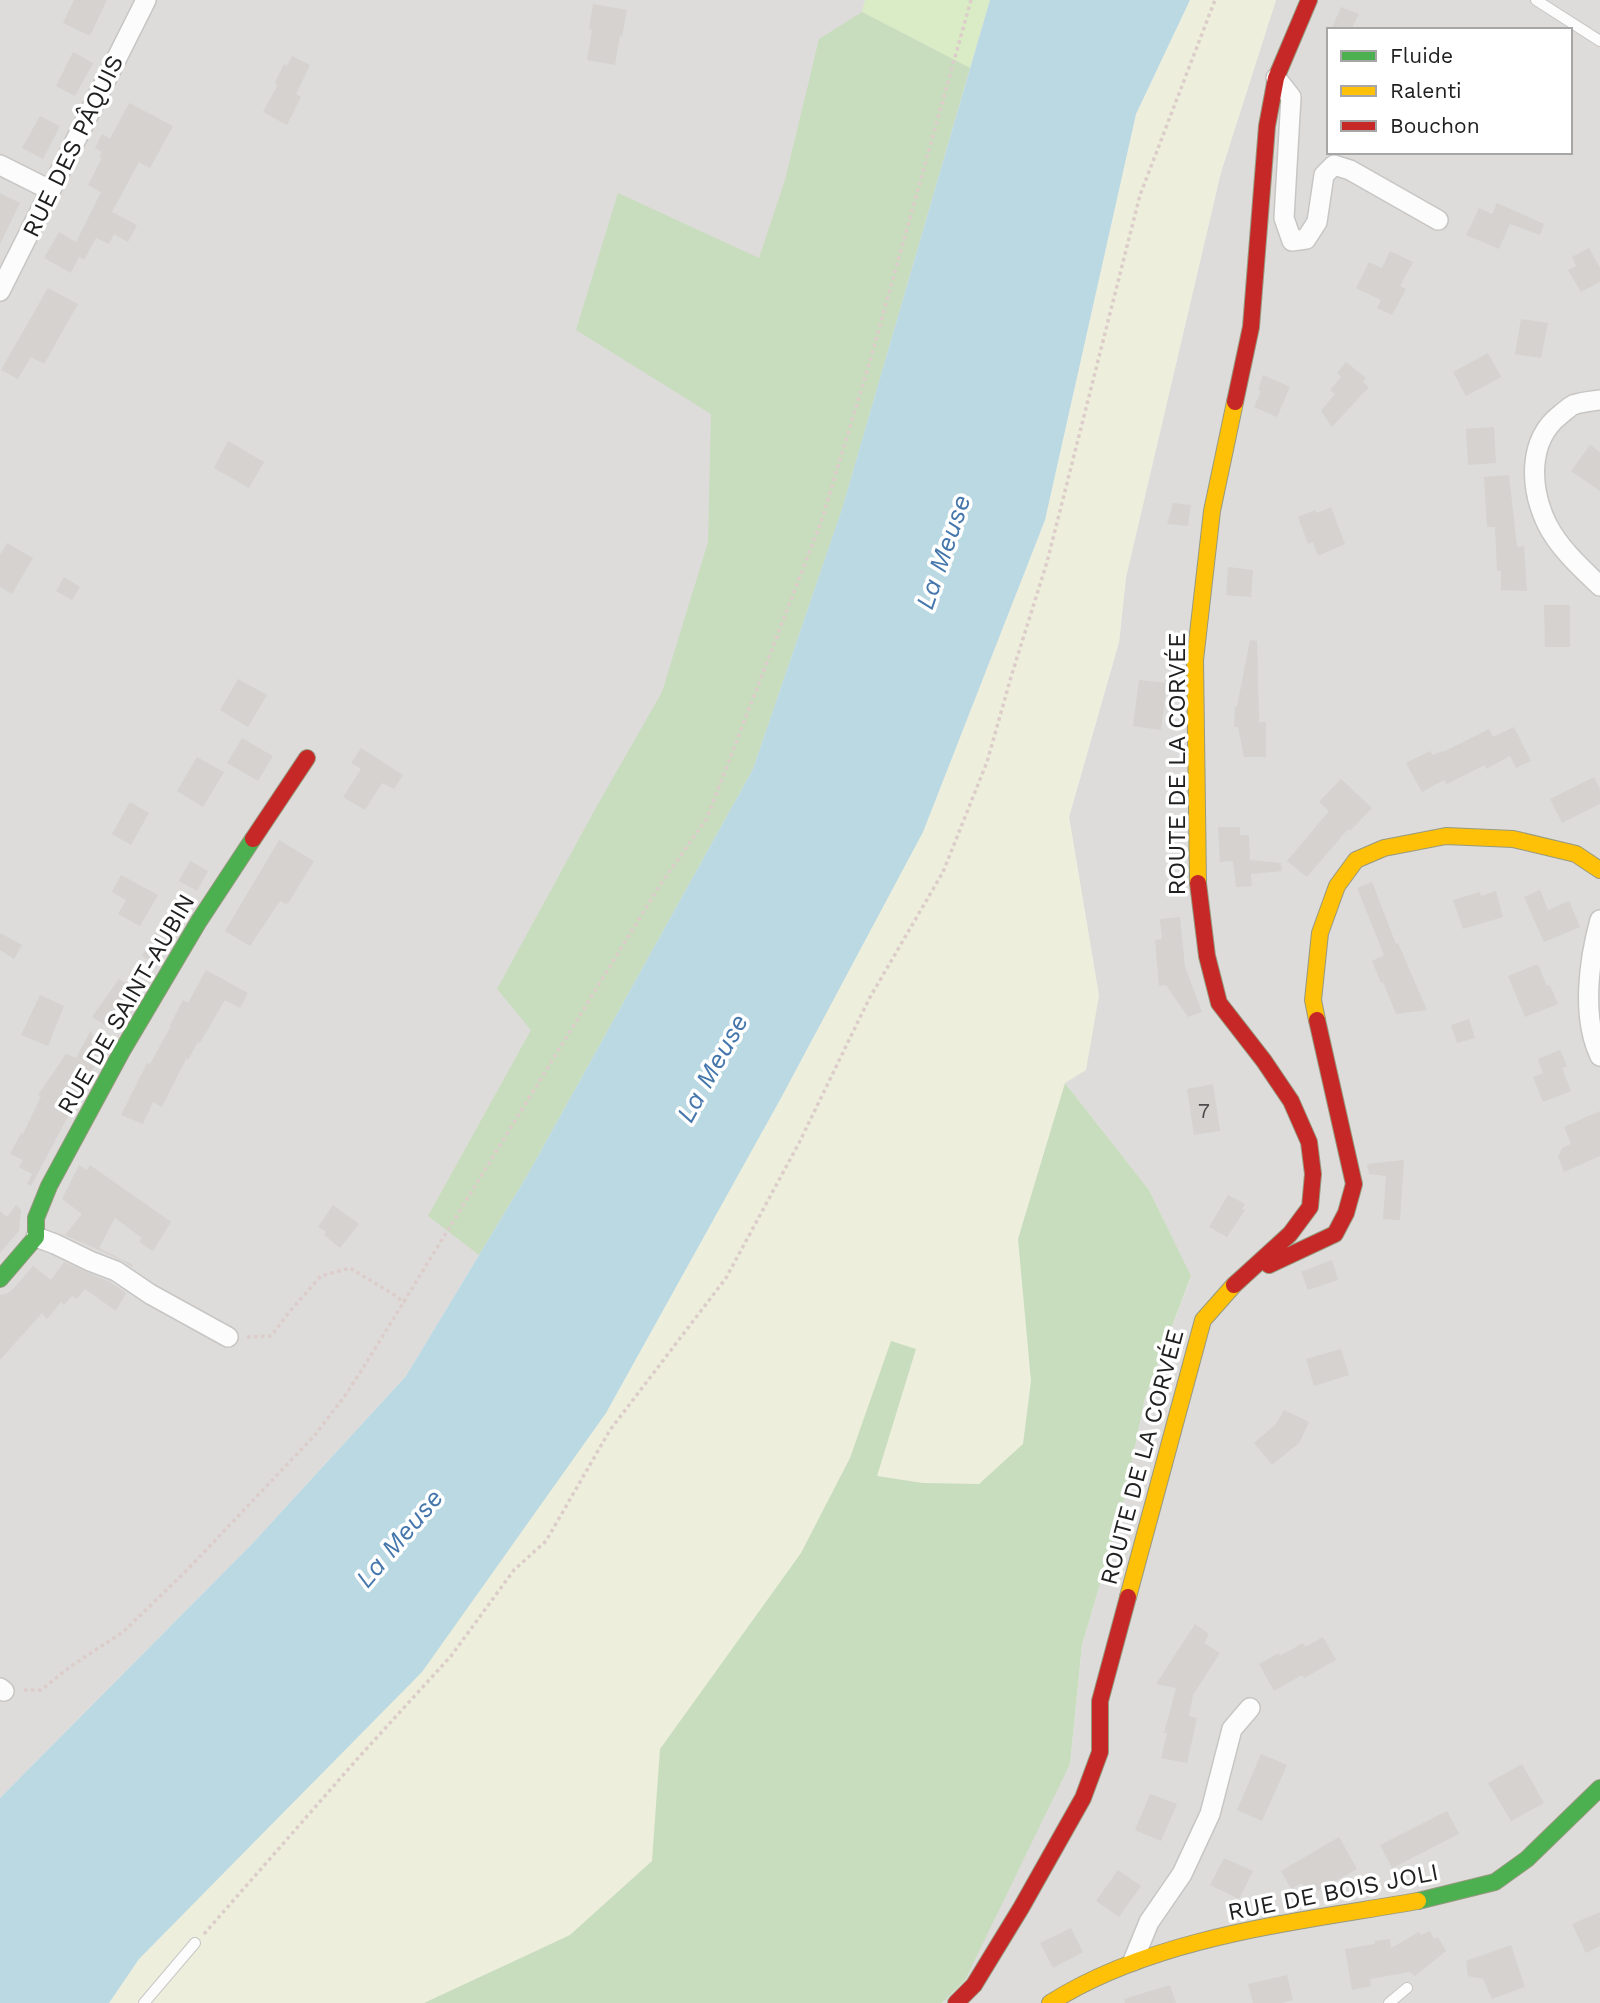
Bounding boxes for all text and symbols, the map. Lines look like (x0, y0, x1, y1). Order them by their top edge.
legend (1327, 28, 1572, 154)
text: Fluide (1390, 43, 1453, 68)
street label: RUE DES PÂQUIS (17, 50, 129, 242)
text: Ralenti (1390, 78, 1462, 103)
text: Bouchon (1390, 113, 1480, 138)
water label: La Meuse (909, 491, 977, 613)
street label: ROUTE DE LA CORVÉE (1163, 632, 1191, 896)
street label: RUE DE SAINT-AUBIN (51, 889, 201, 1119)
water label: La Meuse (670, 1009, 754, 1127)
house number: 7 (1198, 1098, 1210, 1123)
street label: ROUTE DE LA CORVÉE (1094, 1326, 1190, 1588)
water label: La Meuse (349, 1483, 449, 1593)
street label: RUE DE BOIS JOLI (1225, 1858, 1441, 1926)

